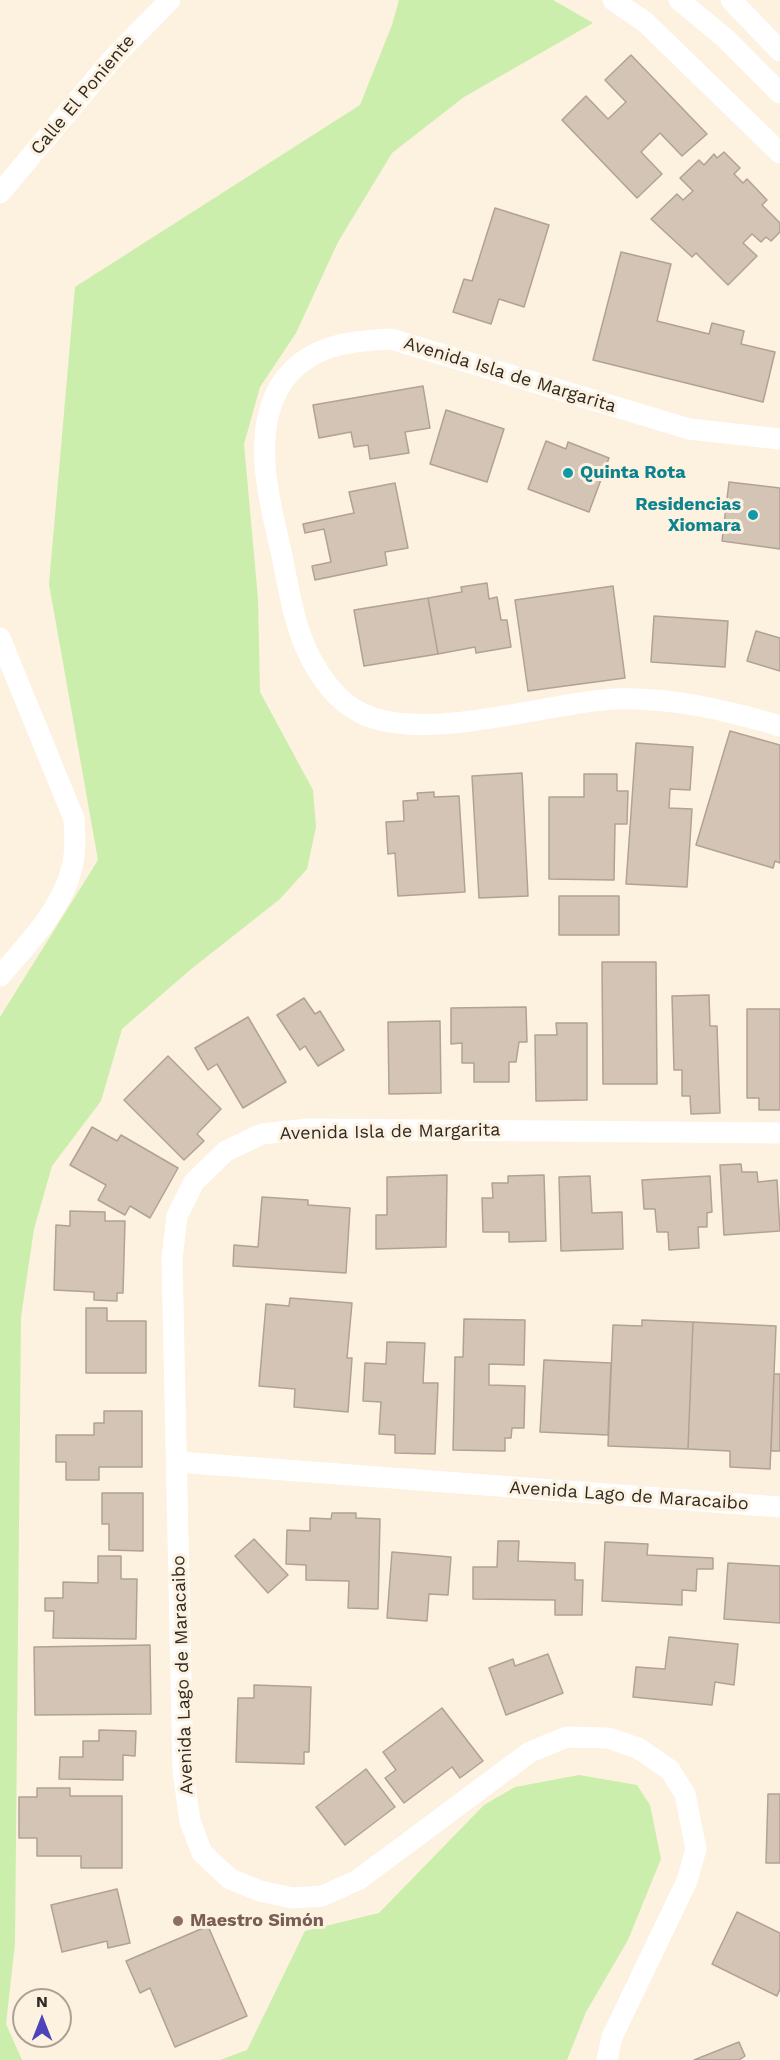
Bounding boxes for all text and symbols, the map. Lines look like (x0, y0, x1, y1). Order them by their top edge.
street label: Calle El Poniente (26, 31, 140, 159)
street label: Avenida Isla de Margarita (401, 332, 619, 418)
place label: Quinta Rota (580, 462, 686, 484)
marker: Quinta Rota (561, 466, 575, 480)
place label: Residencias Xiomara (635, 494, 741, 536)
marker: Residencias Xiomara (746, 508, 760, 522)
street label: Avenida Isla de Margarita (279, 1119, 501, 1145)
street label: Avenida Lago de Maracaibo (509, 1477, 749, 1515)
street label: Avenida Lago de Maracaibo (168, 1555, 198, 1795)
place label: Maestro Simón (190, 1910, 324, 1932)
marker: Maestro Simón (171, 1914, 185, 1928)
north arrow (12, 1988, 72, 2048)
text: N (36, 1992, 48, 2011)

